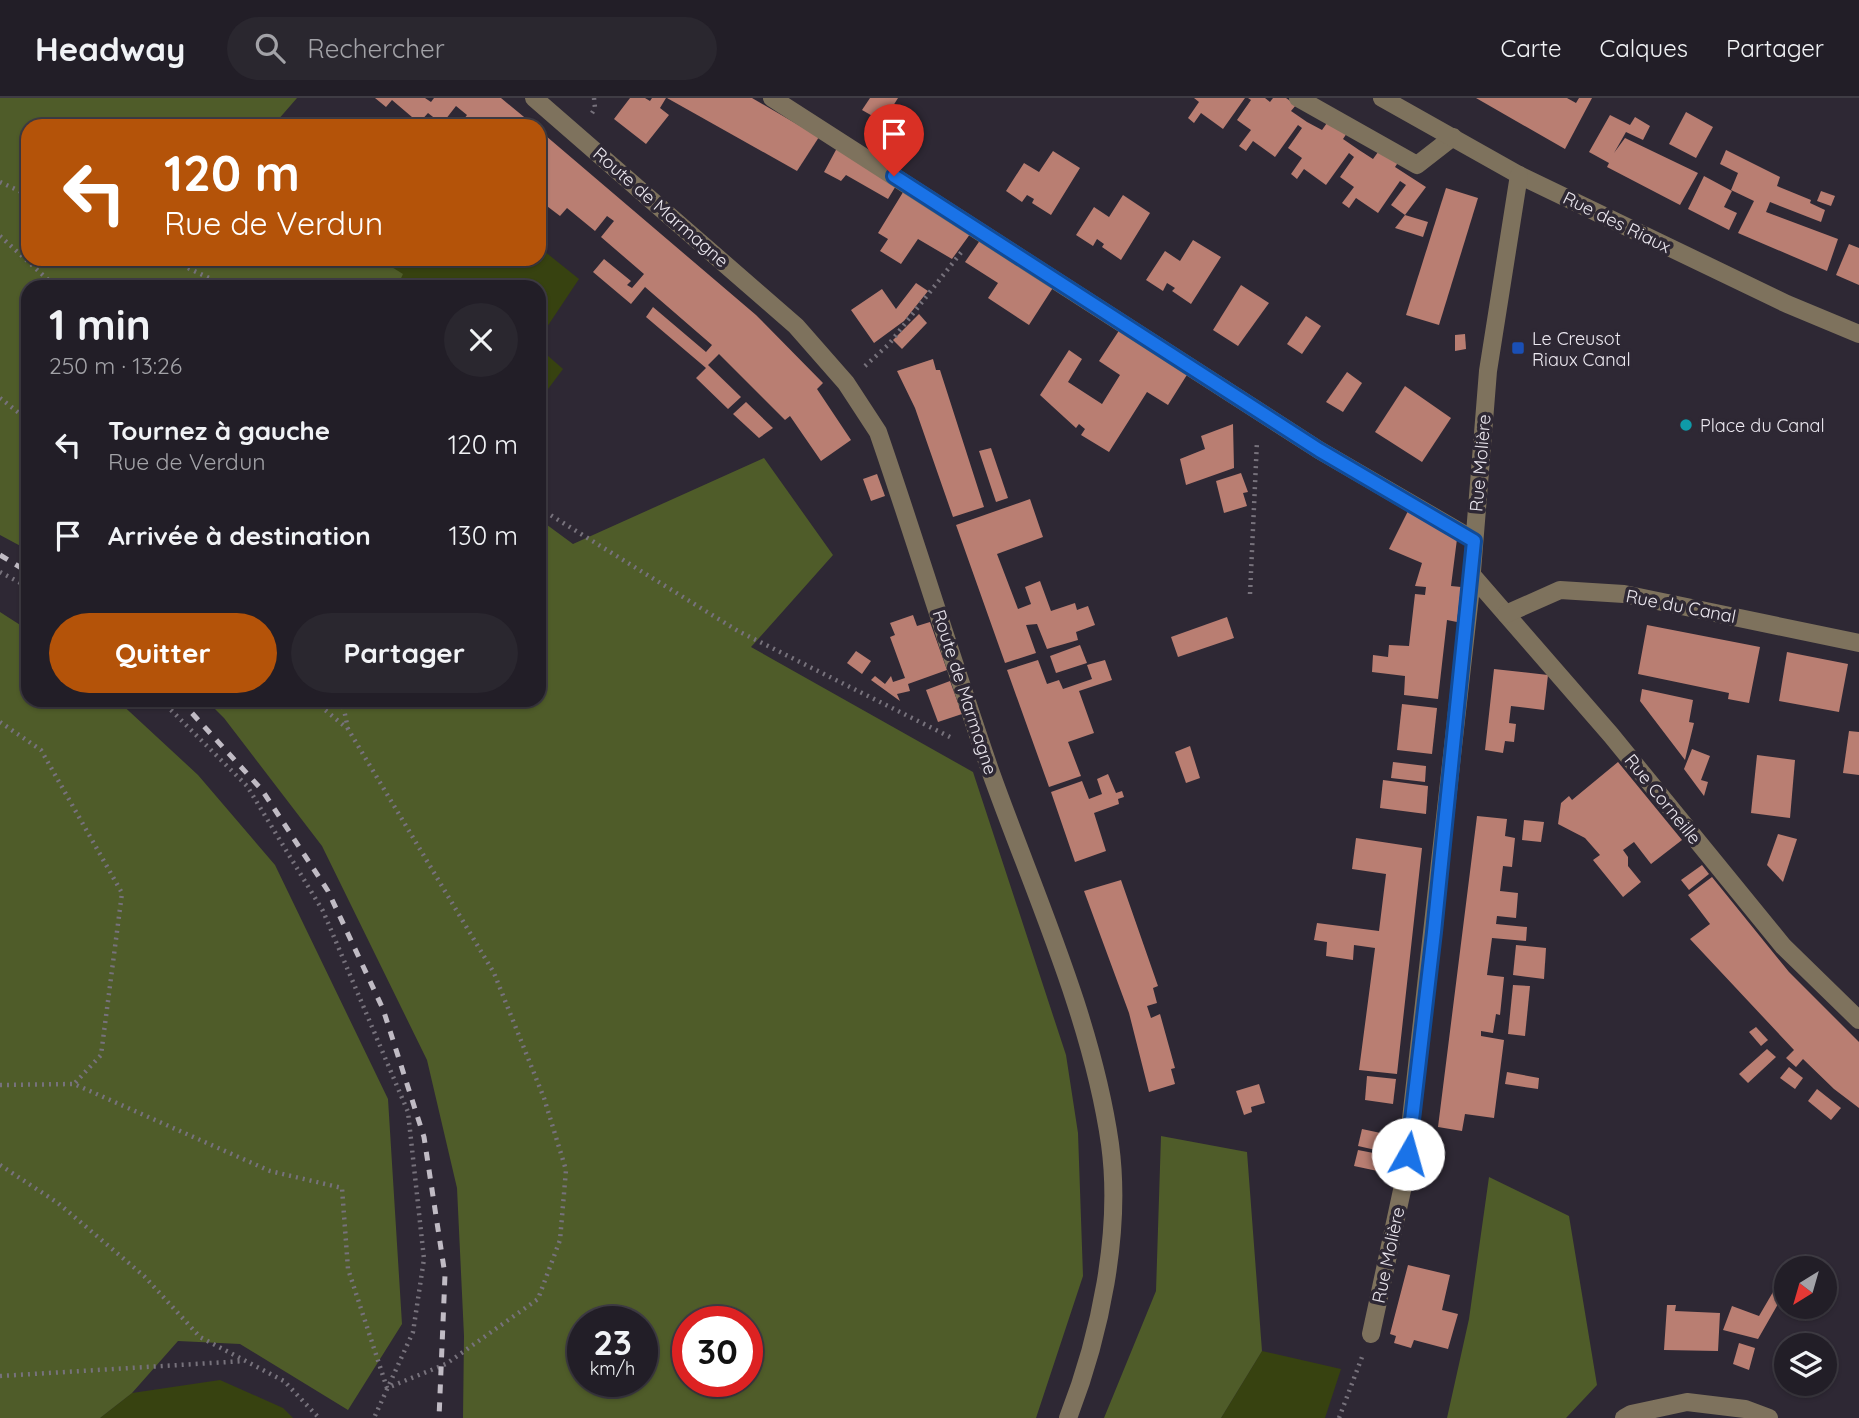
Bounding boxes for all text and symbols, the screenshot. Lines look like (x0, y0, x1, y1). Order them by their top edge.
search box (227, 17, 717, 80)
text: Headway (35, 28, 185, 69)
icon: search (251, 29, 289, 67)
text: Rechercher (307, 32, 445, 65)
text: Carte (1500, 33, 1562, 63)
text: Calques (1600, 33, 1688, 63)
text: Partager (1726, 33, 1824, 63)
pin (864, 104, 924, 176)
icon: arrive (875, 115, 913, 153)
text: 120 m (164, 142, 300, 203)
street label: Route de Marmagne (589, 142, 733, 272)
icon: left (49, 147, 140, 238)
street label: Rue des Riaux (1559, 186, 1675, 258)
text: Rue de Verdun (164, 203, 383, 243)
text: 1 min (49, 298, 151, 351)
button: close (444, 303, 518, 377)
place label: Le Creusot Riaux Canal (1532, 327, 1631, 371)
marker: Le Creusot Riaux Canal (1510, 340, 1526, 356)
text: 250 m · 13:26 (49, 351, 182, 380)
street label: Rue Molière (1464, 413, 1496, 513)
text: Tournez à gauche (108, 414, 330, 447)
place label: Place du Canal (1700, 414, 1825, 437)
marker: Place du Canal (1678, 417, 1694, 433)
icon: left (49, 426, 87, 464)
text: 120 m (448, 428, 518, 461)
text: Rue de Verdun (108, 447, 266, 476)
icon: arrive (49, 517, 87, 555)
text: Arrivée à destination (108, 519, 371, 552)
text: 130 m (448, 519, 518, 552)
street label: Rue du Canal (1624, 584, 1738, 628)
street label: Route de Marmagne (927, 607, 1003, 777)
button: Quitter (49, 613, 277, 693)
button: Partager (291, 613, 518, 693)
street label: Rue Corneille (1620, 749, 1706, 849)
position arrow (1371, 1117, 1445, 1191)
street label: Rue Molière (1367, 1205, 1409, 1305)
north arrow (1774, 1256, 1838, 1320)
map controls (1774, 1256, 1837, 1396)
speed limit sign: 30 (672, 1306, 763, 1397)
text: 23 (593, 1320, 632, 1364)
button: layers (1774, 1333, 1837, 1396)
text: km/h (590, 1357, 635, 1380)

